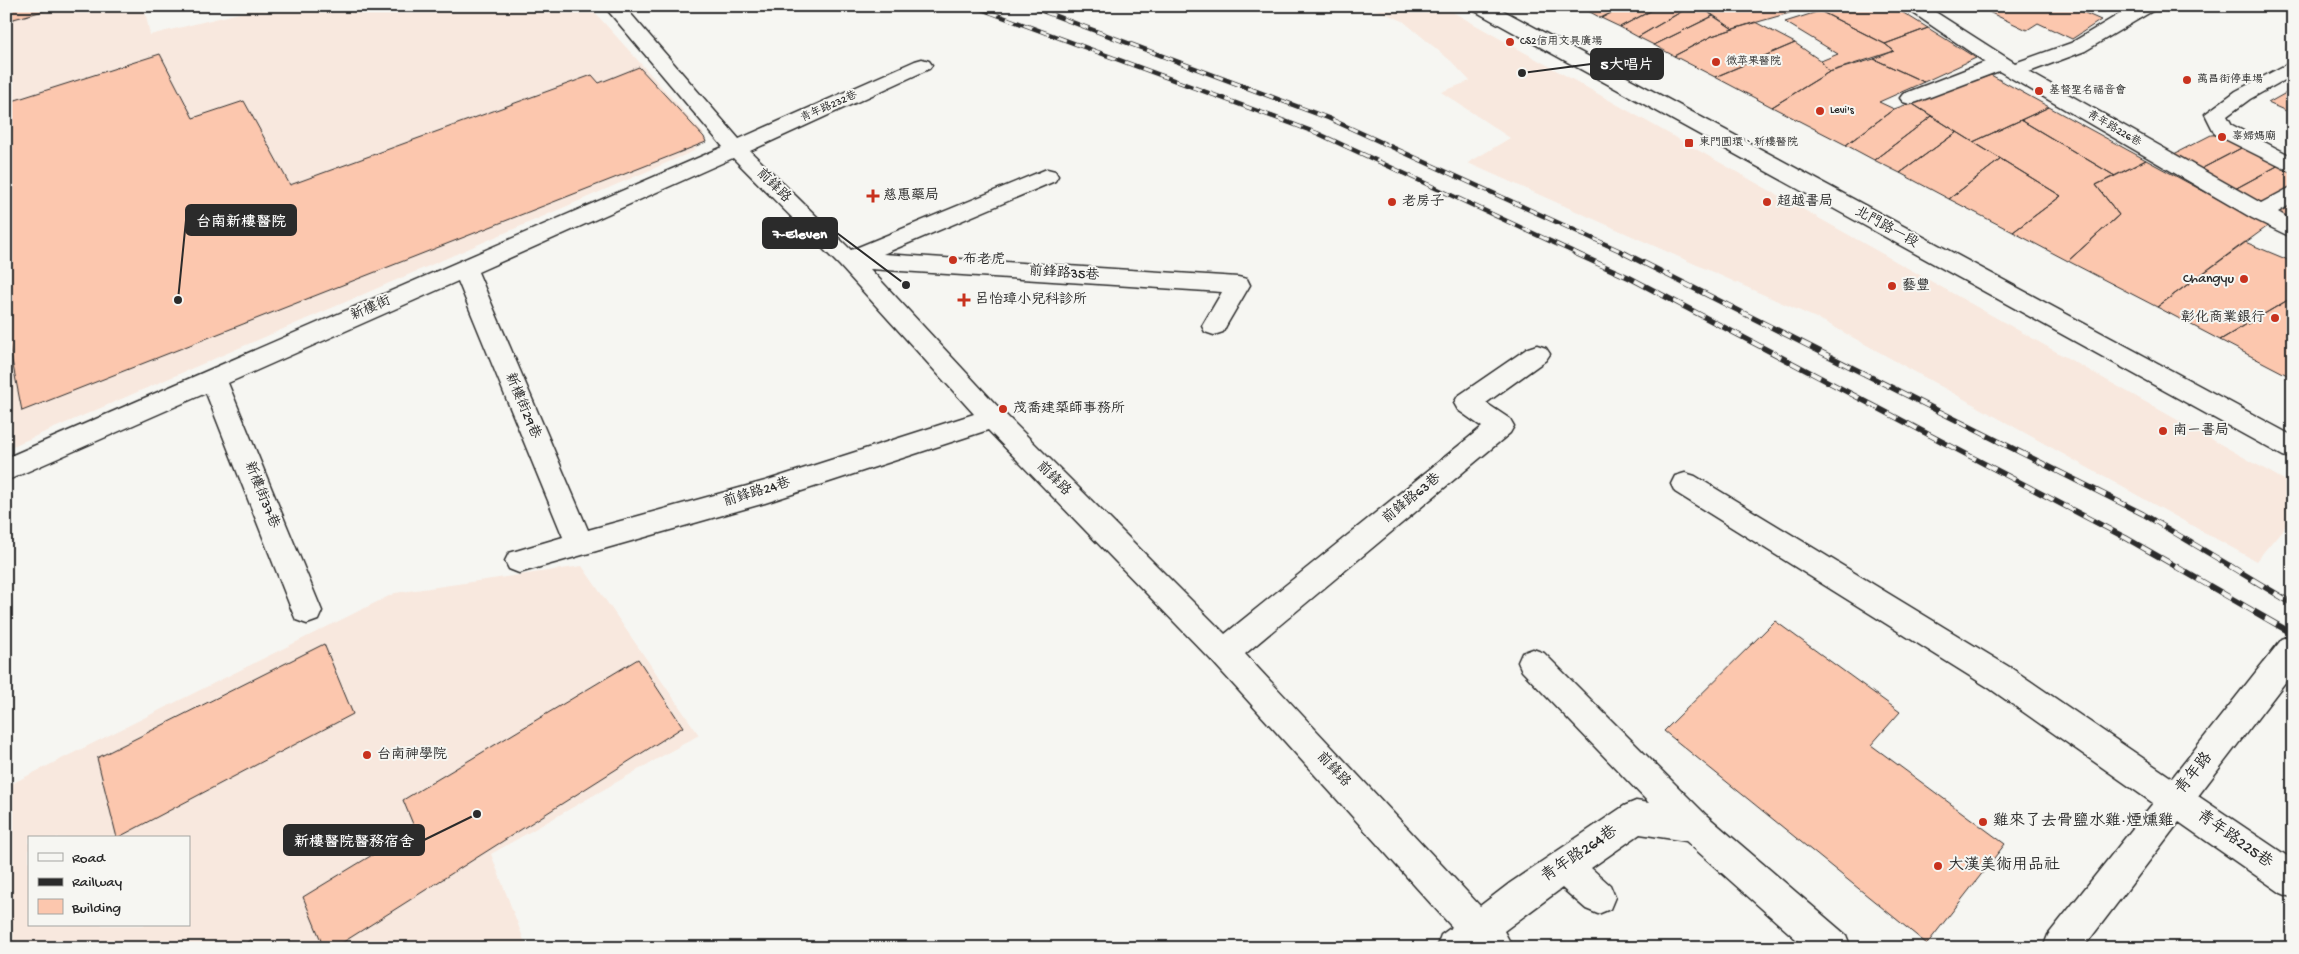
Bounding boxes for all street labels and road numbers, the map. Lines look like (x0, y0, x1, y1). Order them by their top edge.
street label: 青年路232巷 (799, 88, 859, 125)
street label: 青年路226巷 (2085, 108, 2144, 149)
street label: 前鋒路 (752, 164, 795, 207)
street label: 北門路一段 (1851, 203, 1921, 252)
street label: 前鋒路35巷 (1028, 262, 1101, 285)
street label: 新樓街 (348, 292, 394, 325)
street label: 新樓街29巷 (501, 370, 545, 442)
street label: 前鋒路 (1032, 457, 1075, 500)
street label: 新樓街37巷 (240, 459, 283, 532)
street label: 前鋒路63巷 (1379, 469, 1445, 528)
street label: 前鋒路24巷 (721, 473, 794, 511)
street label: 前鋒路 (1312, 748, 1354, 791)
street label: 青年路 (2171, 748, 2217, 799)
street label: 青年路225巷 (2192, 805, 2277, 873)
street label: 青年路264巷 (1537, 821, 1622, 887)

